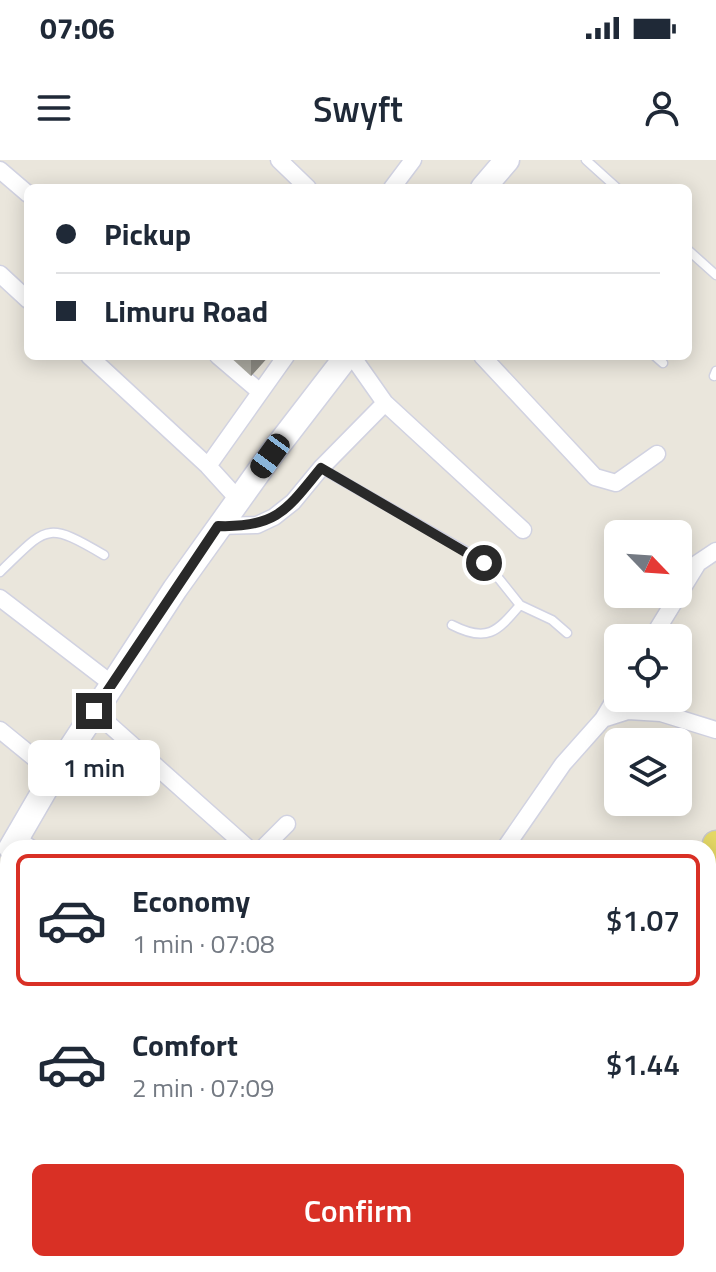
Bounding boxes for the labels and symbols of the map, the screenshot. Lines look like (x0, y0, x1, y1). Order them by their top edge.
car (246, 430, 294, 482)
north arrow (604, 520, 692, 608)
route start (466, 545, 502, 581)
route end (76, 693, 112, 729)
callout: 1 min (28, 739, 160, 795)

